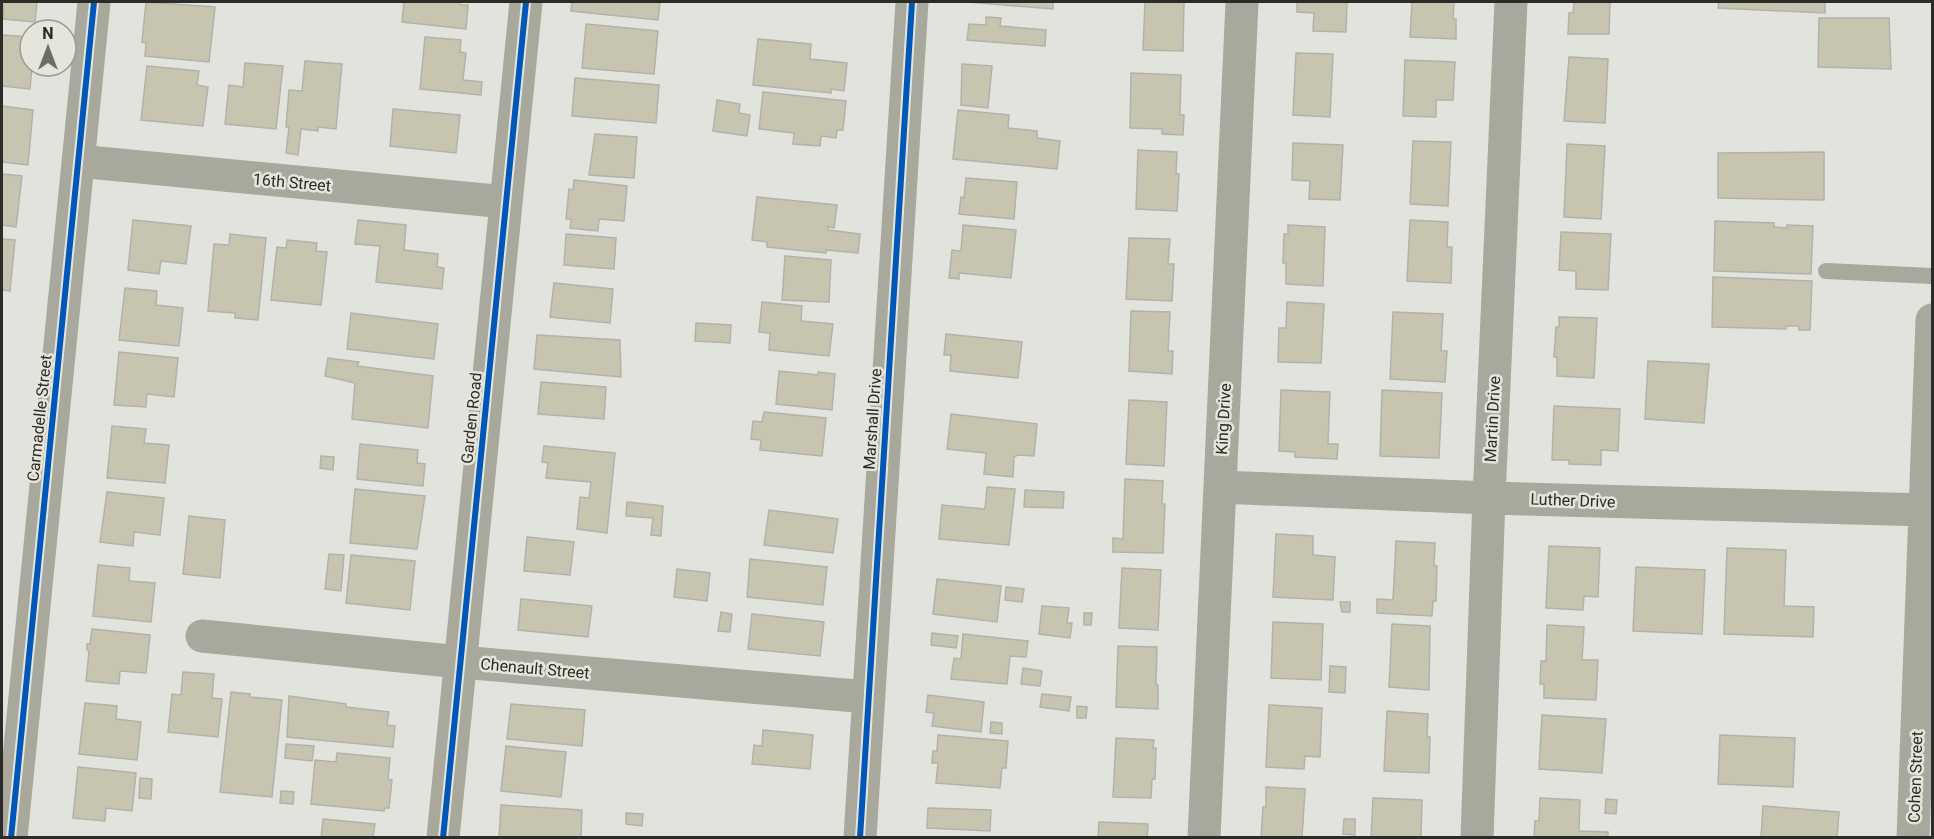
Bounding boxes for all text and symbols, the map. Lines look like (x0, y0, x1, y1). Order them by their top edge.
north arrow (18, 18, 78, 78)
text: N (42, 24, 54, 43)
street label: 16th Street (252, 170, 332, 195)
street label: Carmadelle Street (23, 354, 56, 482)
street label: Marshall Drive (859, 368, 886, 470)
street label: Garden Road (457, 371, 486, 465)
street label: Martin Drive (1481, 375, 1504, 463)
street label: King Drive (1212, 383, 1235, 455)
street label: Luther Drive (1530, 490, 1616, 511)
street label: Chenault Street (480, 654, 590, 683)
street label: Cohen Street (1904, 731, 1927, 823)

